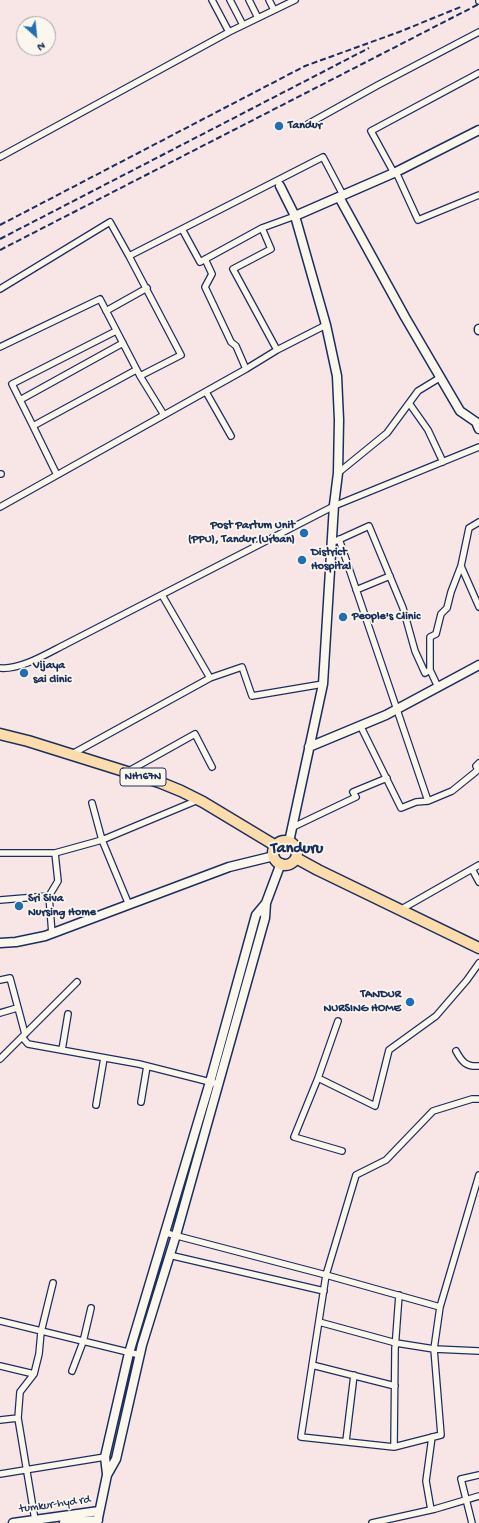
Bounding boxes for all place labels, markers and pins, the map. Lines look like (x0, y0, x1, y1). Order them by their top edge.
place label: Tandur (288, 119, 322, 133)
marker: Tandur (273, 120, 285, 132)
place label: Post Partum Unit (PPU), Tandur (Urban) (188, 519, 295, 547)
marker: Post Partum Unit (PPU), Tandur (Urban) (298, 527, 310, 539)
place label: District Hospital (311, 546, 351, 574)
marker: District Hospital (296, 554, 308, 566)
place label: People's Clinic (352, 610, 420, 624)
marker: People's Clinic (337, 611, 349, 623)
place label: Vijaya sai clinic (33, 659, 71, 687)
marker: Vijaya sai clinic (18, 667, 30, 679)
place label: Sri Siva Nursing Home (28, 892, 96, 920)
marker: Sri Siva Nursing Home (13, 900, 25, 912)
place label: TANDUR NURSING HOME (323, 988, 401, 1016)
marker: TANDUR NURSING HOME (404, 996, 416, 1008)

